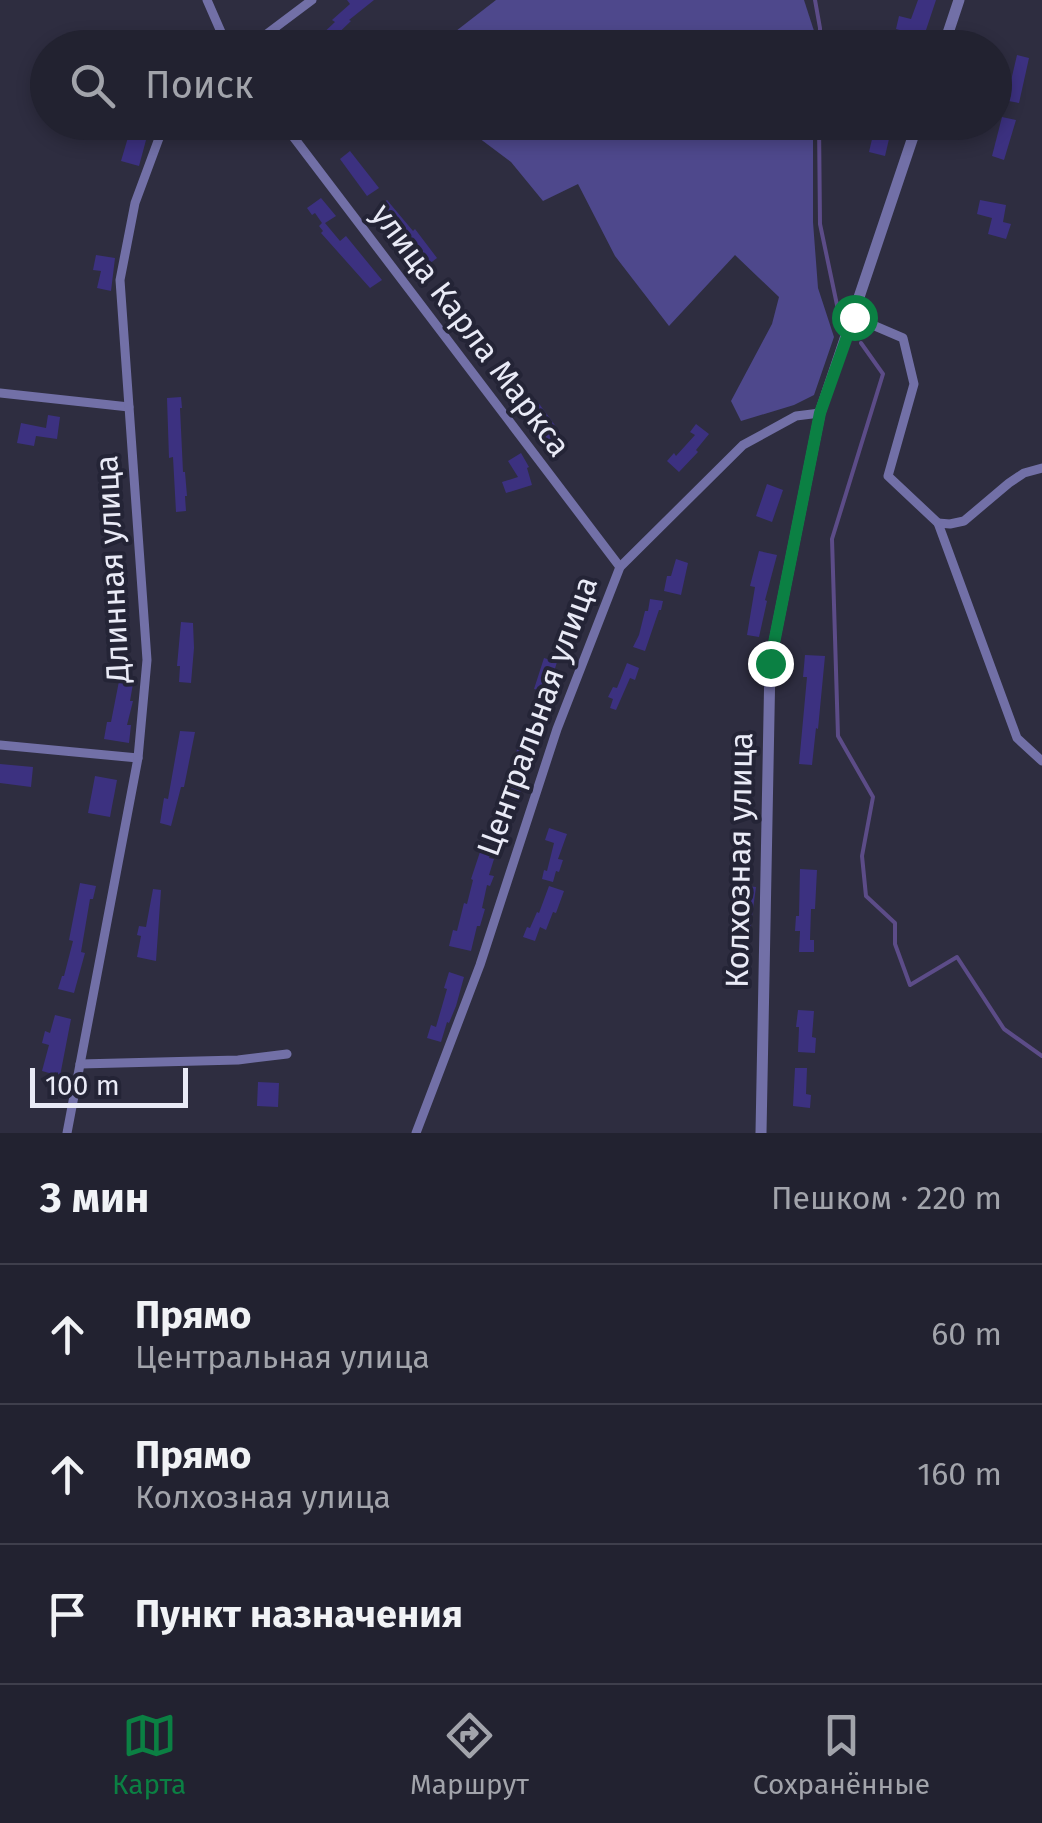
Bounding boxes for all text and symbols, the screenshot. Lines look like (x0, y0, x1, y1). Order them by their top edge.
search box (30, 30, 1012, 140)
icon: search (65, 58, 120, 113)
text: Поиск (145, 62, 254, 108)
street label: улица Карла Маркса (364, 196, 578, 464)
route start (832, 295, 878, 341)
street label: Длинная улица (87, 454, 137, 685)
street label: Центральная улица (469, 571, 605, 861)
route end (748, 641, 794, 687)
street label: Колхозная улица (718, 732, 760, 988)
scale bar (30, 1063, 188, 1108)
text: 100 m (45, 1069, 120, 1102)
text: 3 мин (40, 1173, 149, 1223)
text: Пешком · 220 m (771, 1179, 1002, 1217)
text: Прямо (135, 1292, 251, 1338)
icon: ahead (40, 1307, 95, 1362)
text: 60 m (931, 1315, 1002, 1353)
text: Центральная улица (135, 1338, 430, 1376)
text: Прямо (135, 1432, 251, 1478)
icon: ahead (40, 1447, 95, 1502)
text: 160 m (917, 1455, 1002, 1493)
text: Колхозная улица (135, 1478, 391, 1516)
icon: arrive (40, 1587, 95, 1642)
text: Пункт назначения (135, 1591, 463, 1637)
tab: Карта (112, 1708, 186, 1801)
tab: Маршрут (410, 1708, 529, 1801)
tab: Сохранённые (753, 1708, 930, 1801)

